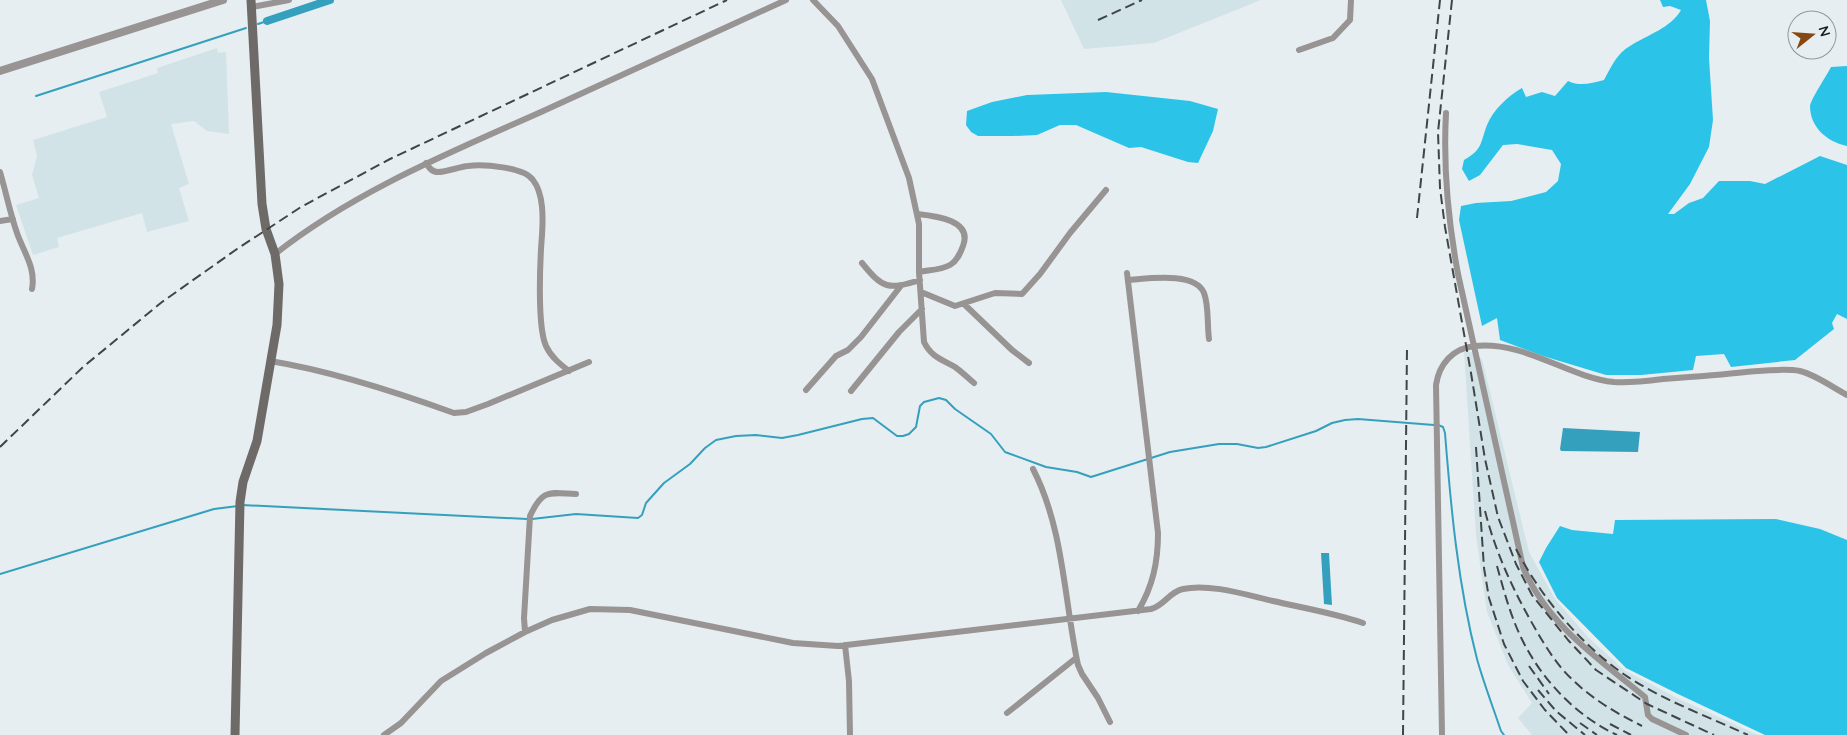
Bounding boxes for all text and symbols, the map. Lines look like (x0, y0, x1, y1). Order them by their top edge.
north arrow (1787, 10, 1837, 60)
text: N (1814, 24, 1835, 39)

